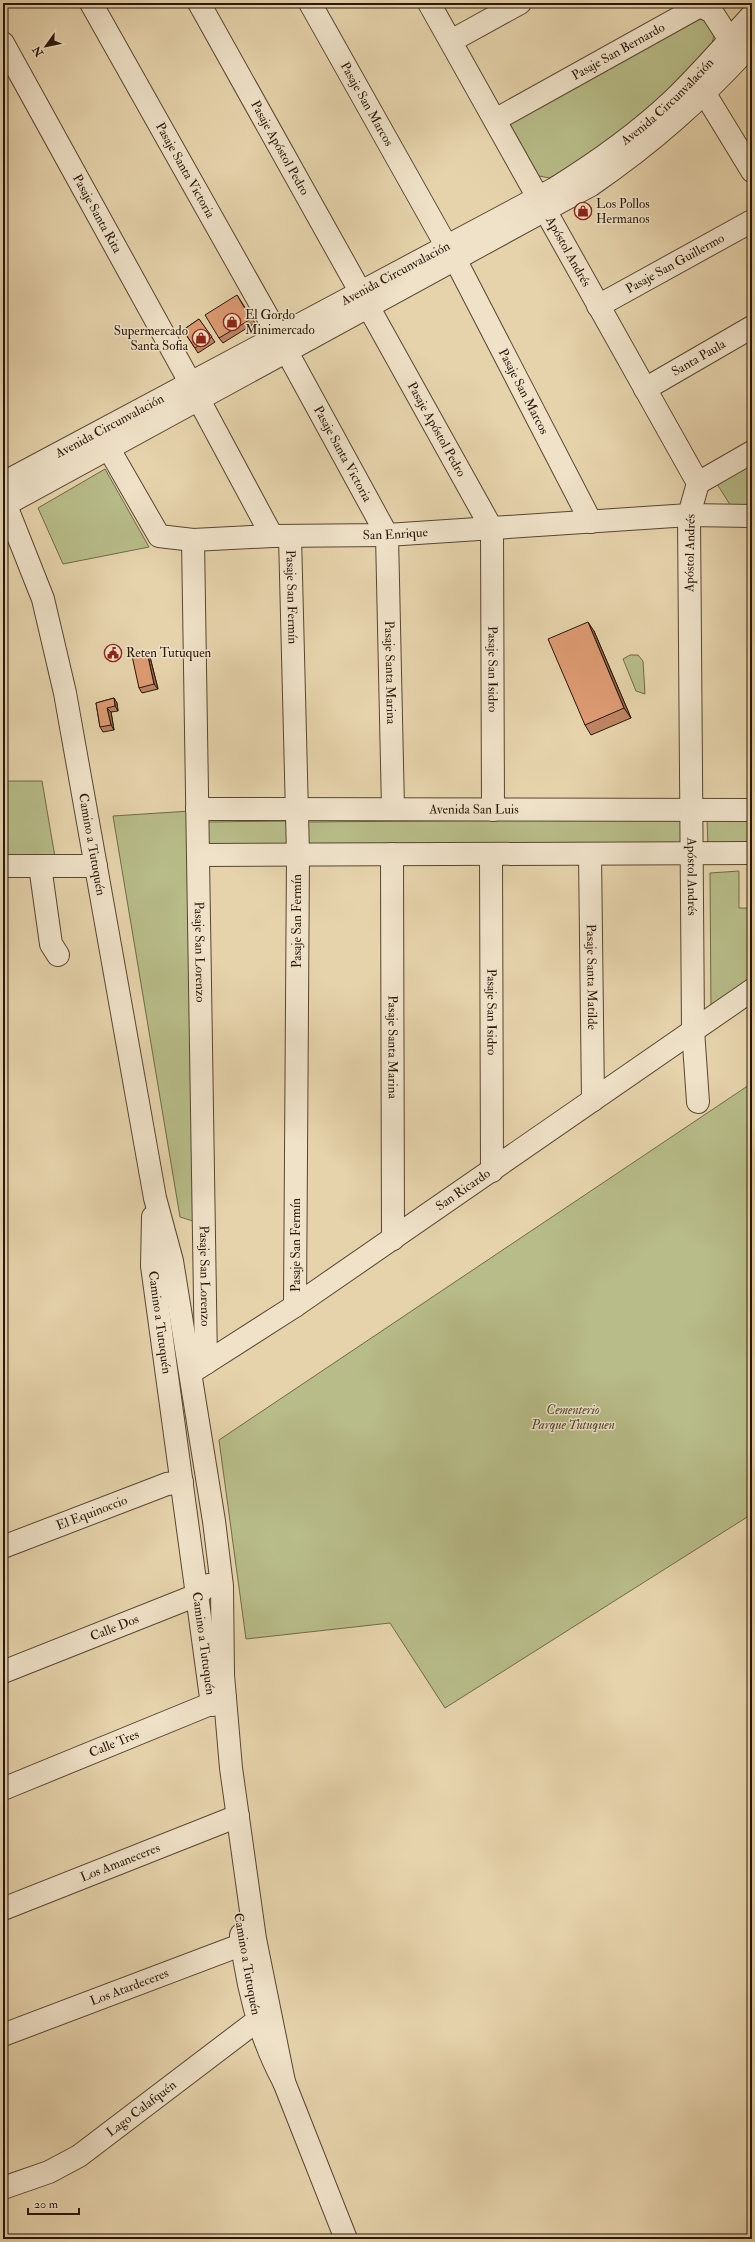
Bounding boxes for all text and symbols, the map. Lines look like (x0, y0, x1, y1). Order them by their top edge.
street label: Pasaje San Bernardo (569, 19, 668, 84)
north arrow (26, 26, 66, 66)
text: N (29, 43, 47, 60)
street label: Avenida Circunvalación (617, 55, 717, 149)
street label: Pasaje San Marcos (337, 59, 397, 150)
street label: Pasaje Apóstol Pedro (247, 98, 313, 198)
street label: Pasaje Santa Victoria (152, 120, 219, 222)
street label: Pasaje Santa Rita (69, 172, 126, 257)
place label: Los Pollos Hermanos (596, 196, 650, 227)
shop icon: Los Pollos Hermanos (573, 201, 593, 221)
street label: Apóstol Andrés (542, 213, 595, 290)
street label: Pasaje San Guillermo (623, 230, 727, 297)
street label: Avenida Circunvalación (338, 238, 453, 310)
place label: El Gordo Minimercado (245, 307, 315, 338)
shop icon: El Gordo Minimercado (222, 312, 242, 332)
place label: Supermercado Santa Sofia (114, 323, 189, 354)
shop icon: Supermercado Santa Sofia (191, 328, 211, 348)
street label: Santa Paula (669, 336, 729, 380)
street label: Pasaje San Marcos (495, 346, 553, 438)
street label: Pasaje Apóstol Pedro (404, 379, 469, 480)
street label: Avenida Circunvalación (52, 390, 167, 462)
street label: Pasaje Santa Victoria (310, 403, 376, 505)
street label: Apóstol Andrés (681, 513, 700, 593)
street label: San Enrique (363, 524, 429, 543)
street label: Pasaje San Fermín (282, 550, 301, 645)
street label: Pasaje Santa Marina (381, 621, 399, 725)
street label: Pasaje San Isidro (484, 626, 501, 712)
public building icon: Reten Tutuquen (103, 643, 123, 663)
place label: Reten Tutuquen (126, 645, 212, 661)
street label: Camino a Tutuquén (75, 792, 109, 897)
street label: Avenida San Luis (428, 801, 519, 818)
street label: Apóstol Andrés (683, 836, 700, 916)
street label: Pasaje San Fermín (289, 874, 305, 968)
street label: Pasaje San Lorenzo (191, 901, 208, 1003)
street label: Pasaje Santa Matilde (583, 924, 600, 1031)
street label: Pasaje San Isidro (483, 969, 500, 1055)
street label: Pasaje Santa Marina (384, 995, 401, 1099)
street label: San Ricardo (433, 1165, 493, 1214)
street label: Pasaje San Fermín (288, 1198, 304, 1292)
street label: Pasaje San Lorenzo (196, 1225, 213, 1327)
street label: Camino a Tutuquén (145, 1270, 175, 1375)
park label: Cementerio Parque Tutuquen (530, 1402, 615, 1433)
street label: El Equinoccio (54, 1492, 130, 1534)
street label: Camino a Tutuquén (189, 1591, 219, 1696)
street label: Calle Dos (88, 1611, 142, 1645)
street label: Calle Tres (87, 1726, 142, 1761)
street label: Los Amaneceres (78, 1840, 163, 1886)
street label: Camino a Tutuquén (230, 1912, 264, 2017)
street label: Los Atardeceres (88, 1965, 171, 2009)
street label: Lago Calafquén (103, 2077, 180, 2140)
scale bar (28, 2190, 79, 2216)
text: 20 m (34, 2197, 59, 2212)

